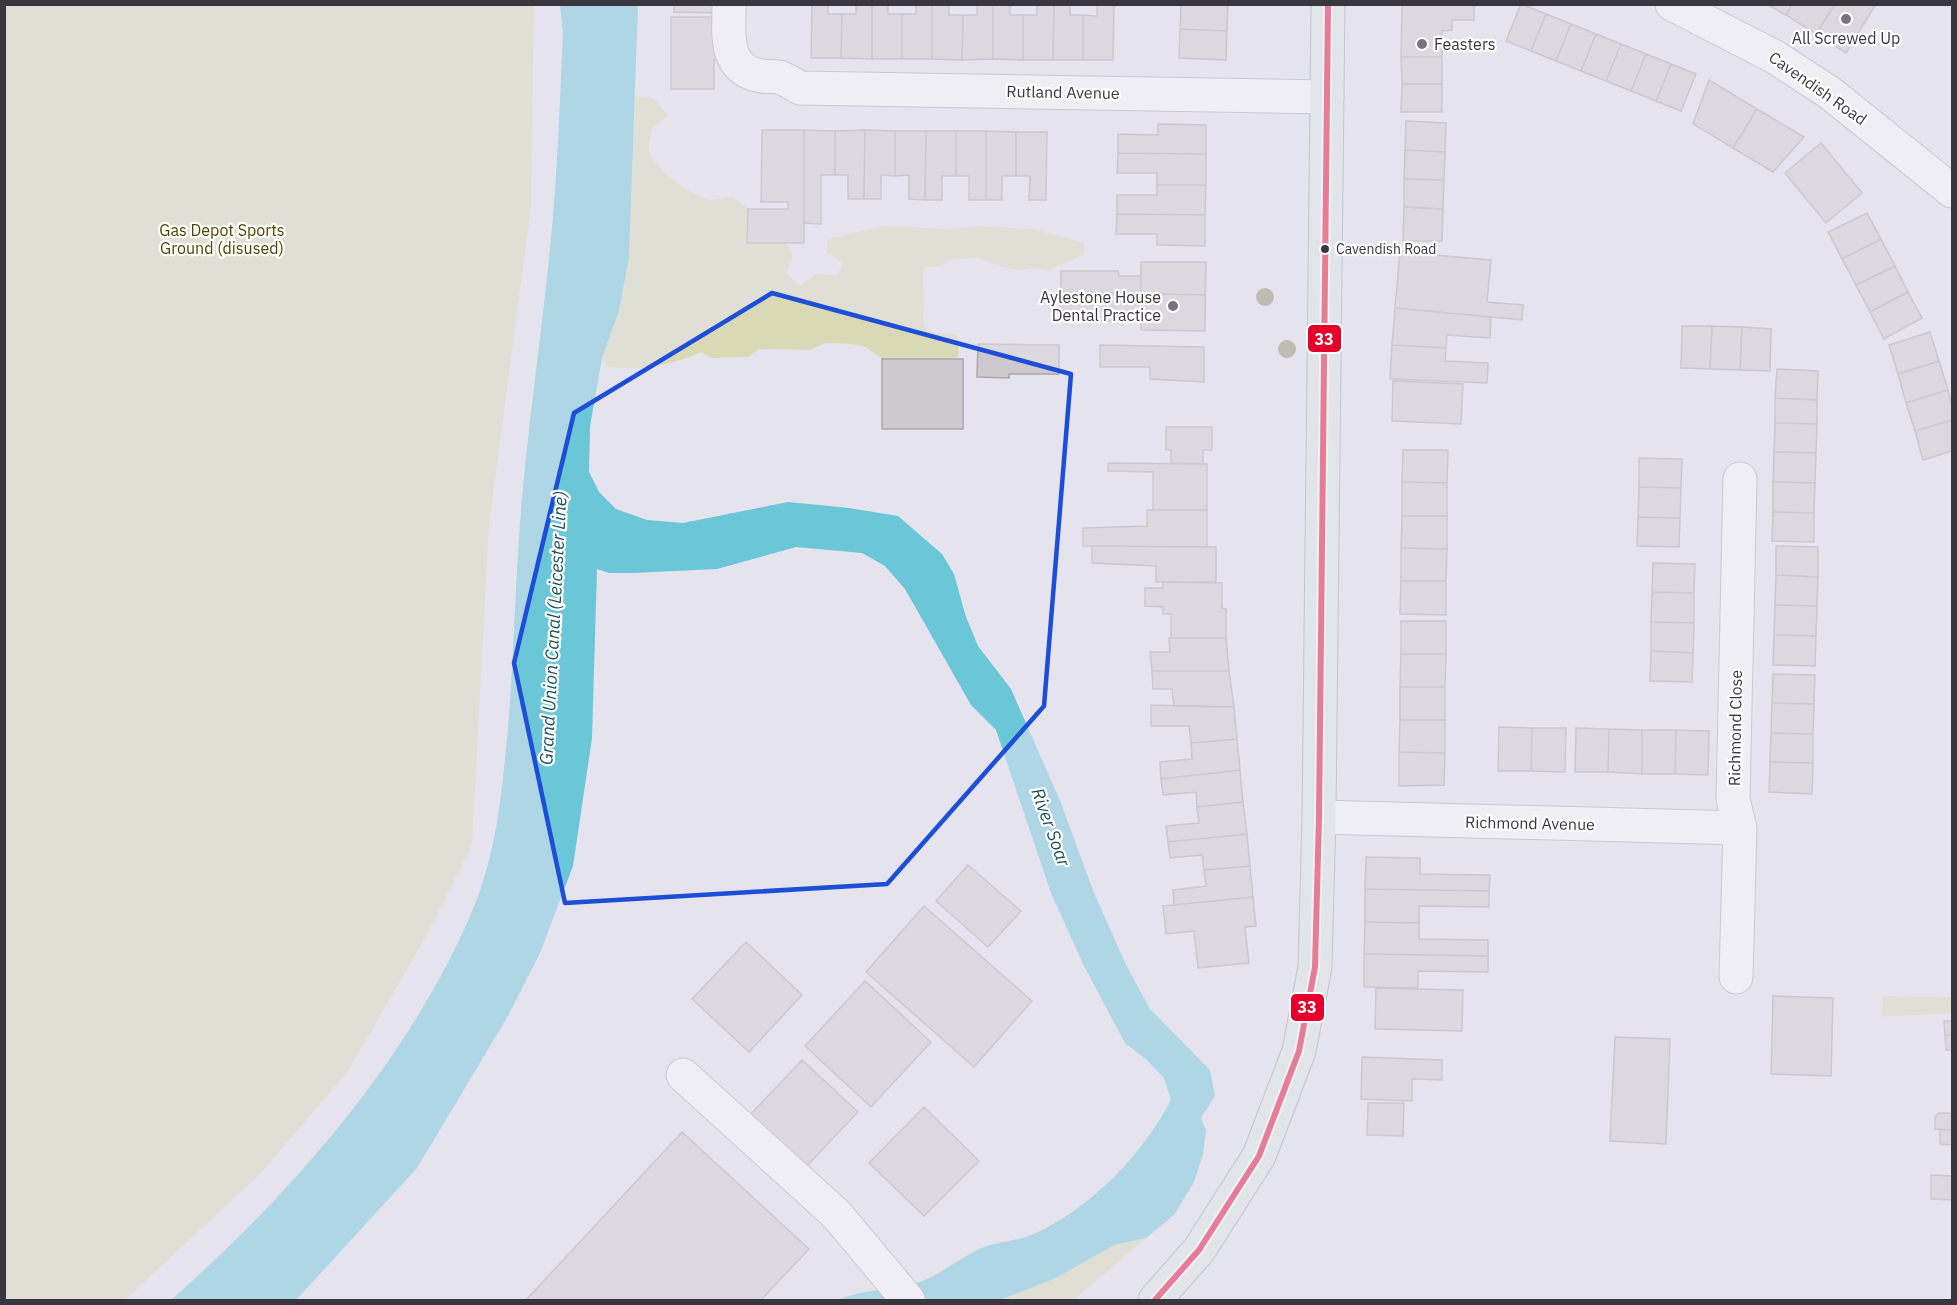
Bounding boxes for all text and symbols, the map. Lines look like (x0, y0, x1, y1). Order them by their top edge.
marker: All Screwed Up (1839, 12, 1853, 26)
place label: All Screwed Up (1792, 28, 1900, 48)
place label: Feasters (1434, 34, 1496, 54)
marker: Feasters (1415, 37, 1429, 51)
street label: Cavendish Road (1765, 47, 1871, 129)
street label: Rutland Avenue (1006, 81, 1120, 103)
park label: Gas Depot Sports Ground (disused) (159, 220, 285, 258)
place label: Cavendish Road (1336, 240, 1436, 258)
marker: Cavendish Road (1319, 243, 1331, 255)
place label: Aylestone House Dental Practice (1040, 287, 1161, 325)
marker: Aylestone House Dental Practice (1166, 299, 1180, 313)
line badge: 33 (1307, 324, 1342, 353)
text: 33 (1314, 329, 1334, 349)
water label: Grand Union Canal (Leicester Line) (534, 490, 572, 766)
street label: Richmond Close (1724, 669, 1746, 786)
water label: River Soar (1026, 785, 1076, 870)
street label: Richmond Avenue (1465, 812, 1595, 834)
line badge: 33 (1290, 993, 1325, 1022)
text: 33 (1297, 997, 1317, 1017)

